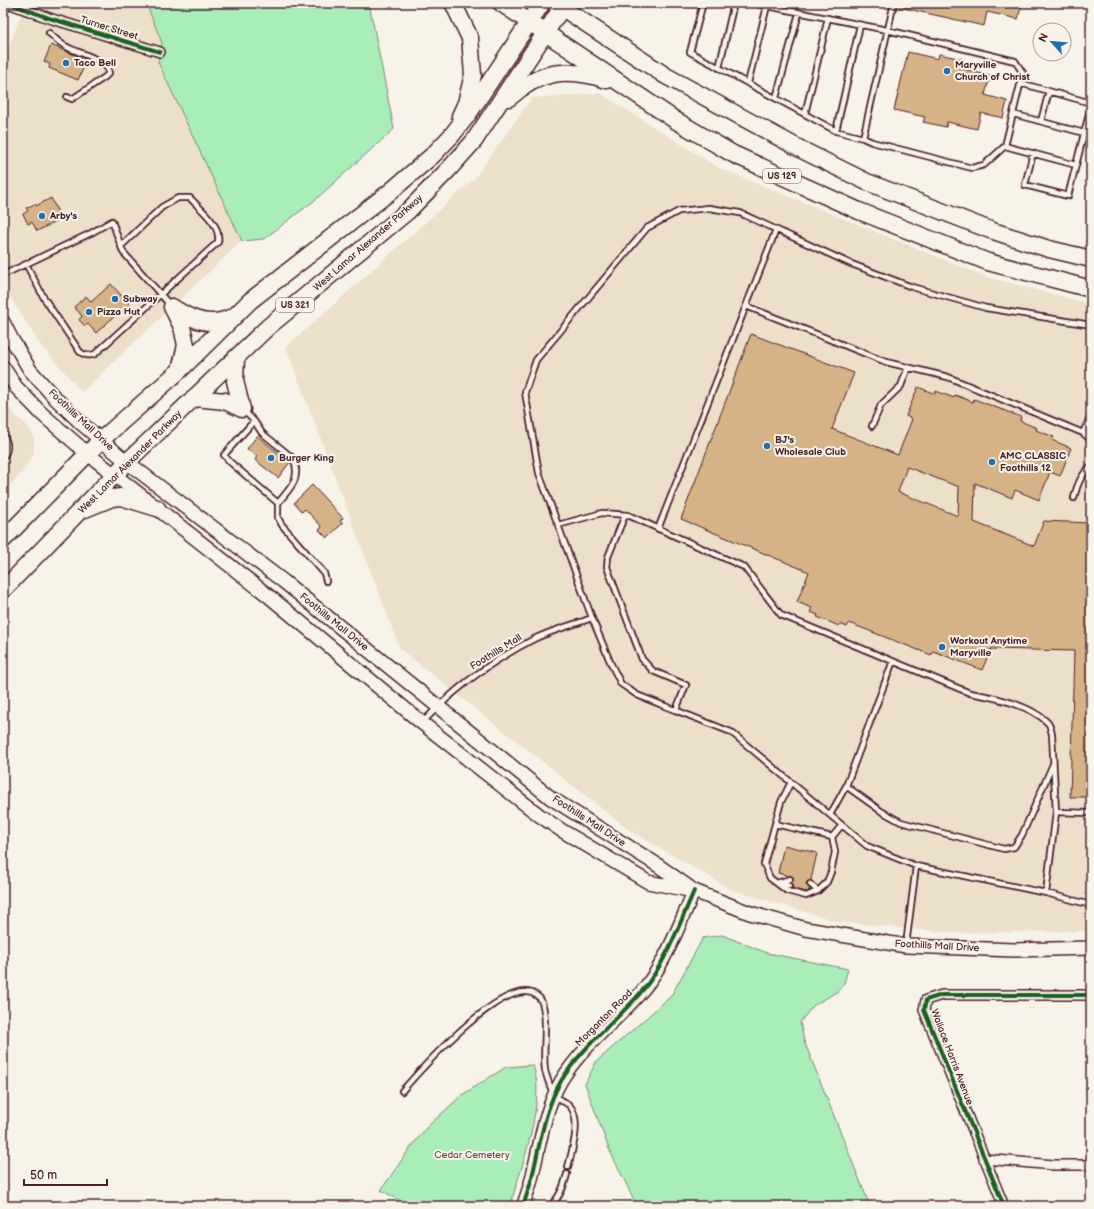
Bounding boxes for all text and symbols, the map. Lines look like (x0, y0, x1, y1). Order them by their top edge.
street label: Turner Street (79, 14, 139, 42)
north arrow (1032, 22, 1072, 62)
text: N (1036, 31, 1051, 44)
place label: Taco Bell (74, 57, 116, 69)
marker: Taco Bell (61, 58, 71, 68)
place label: Maryville Church of Christ (955, 59, 1030, 83)
marker: Maryville Church of Christ (942, 66, 952, 76)
road number: US 129 (763, 169, 801, 183)
street label: West Lamar Alexander Parkway (311, 192, 426, 294)
place label: Arby's (49, 210, 77, 222)
marker: Arby's (37, 211, 47, 221)
place label: Subway (123, 293, 158, 305)
marker: Subway (110, 294, 120, 304)
road number: US 321 (276, 298, 314, 312)
place label: Pizza Hut (97, 306, 141, 318)
marker: Pizza Hut (84, 307, 94, 317)
street label: Foothills Mall Drive (46, 387, 116, 453)
street label: West Lamar Alexander Parkway (76, 408, 184, 516)
place label: BJ's Wholesale Club (775, 434, 846, 458)
marker: BJ's Wholesale Club (762, 441, 772, 451)
place label: AMC CLASSIC Foothills 12 (999, 450, 1066, 474)
place label: Burger King (279, 452, 334, 464)
marker: Burger King (266, 453, 276, 463)
marker: AMC CLASSIC Foothills 12 (987, 457, 997, 467)
street label: Foothills Mall Drive (297, 591, 371, 653)
street label: Foothills Mall (468, 631, 524, 673)
place label: Workout Anytime Maryville (950, 635, 1027, 659)
marker: Workout Anytime Maryville (937, 642, 947, 652)
street label: Foothills Mall Drive (550, 793, 628, 849)
street label: Foothills Mall Drive (894, 938, 980, 954)
street label: Morganton Road (573, 987, 635, 1049)
street label: Wallace Harris Avenue (928, 1007, 976, 1107)
park label: Cedar Cemetery (434, 1149, 510, 1161)
scale bar (24, 1161, 107, 1187)
text: 50 m (30, 1168, 57, 1183)

